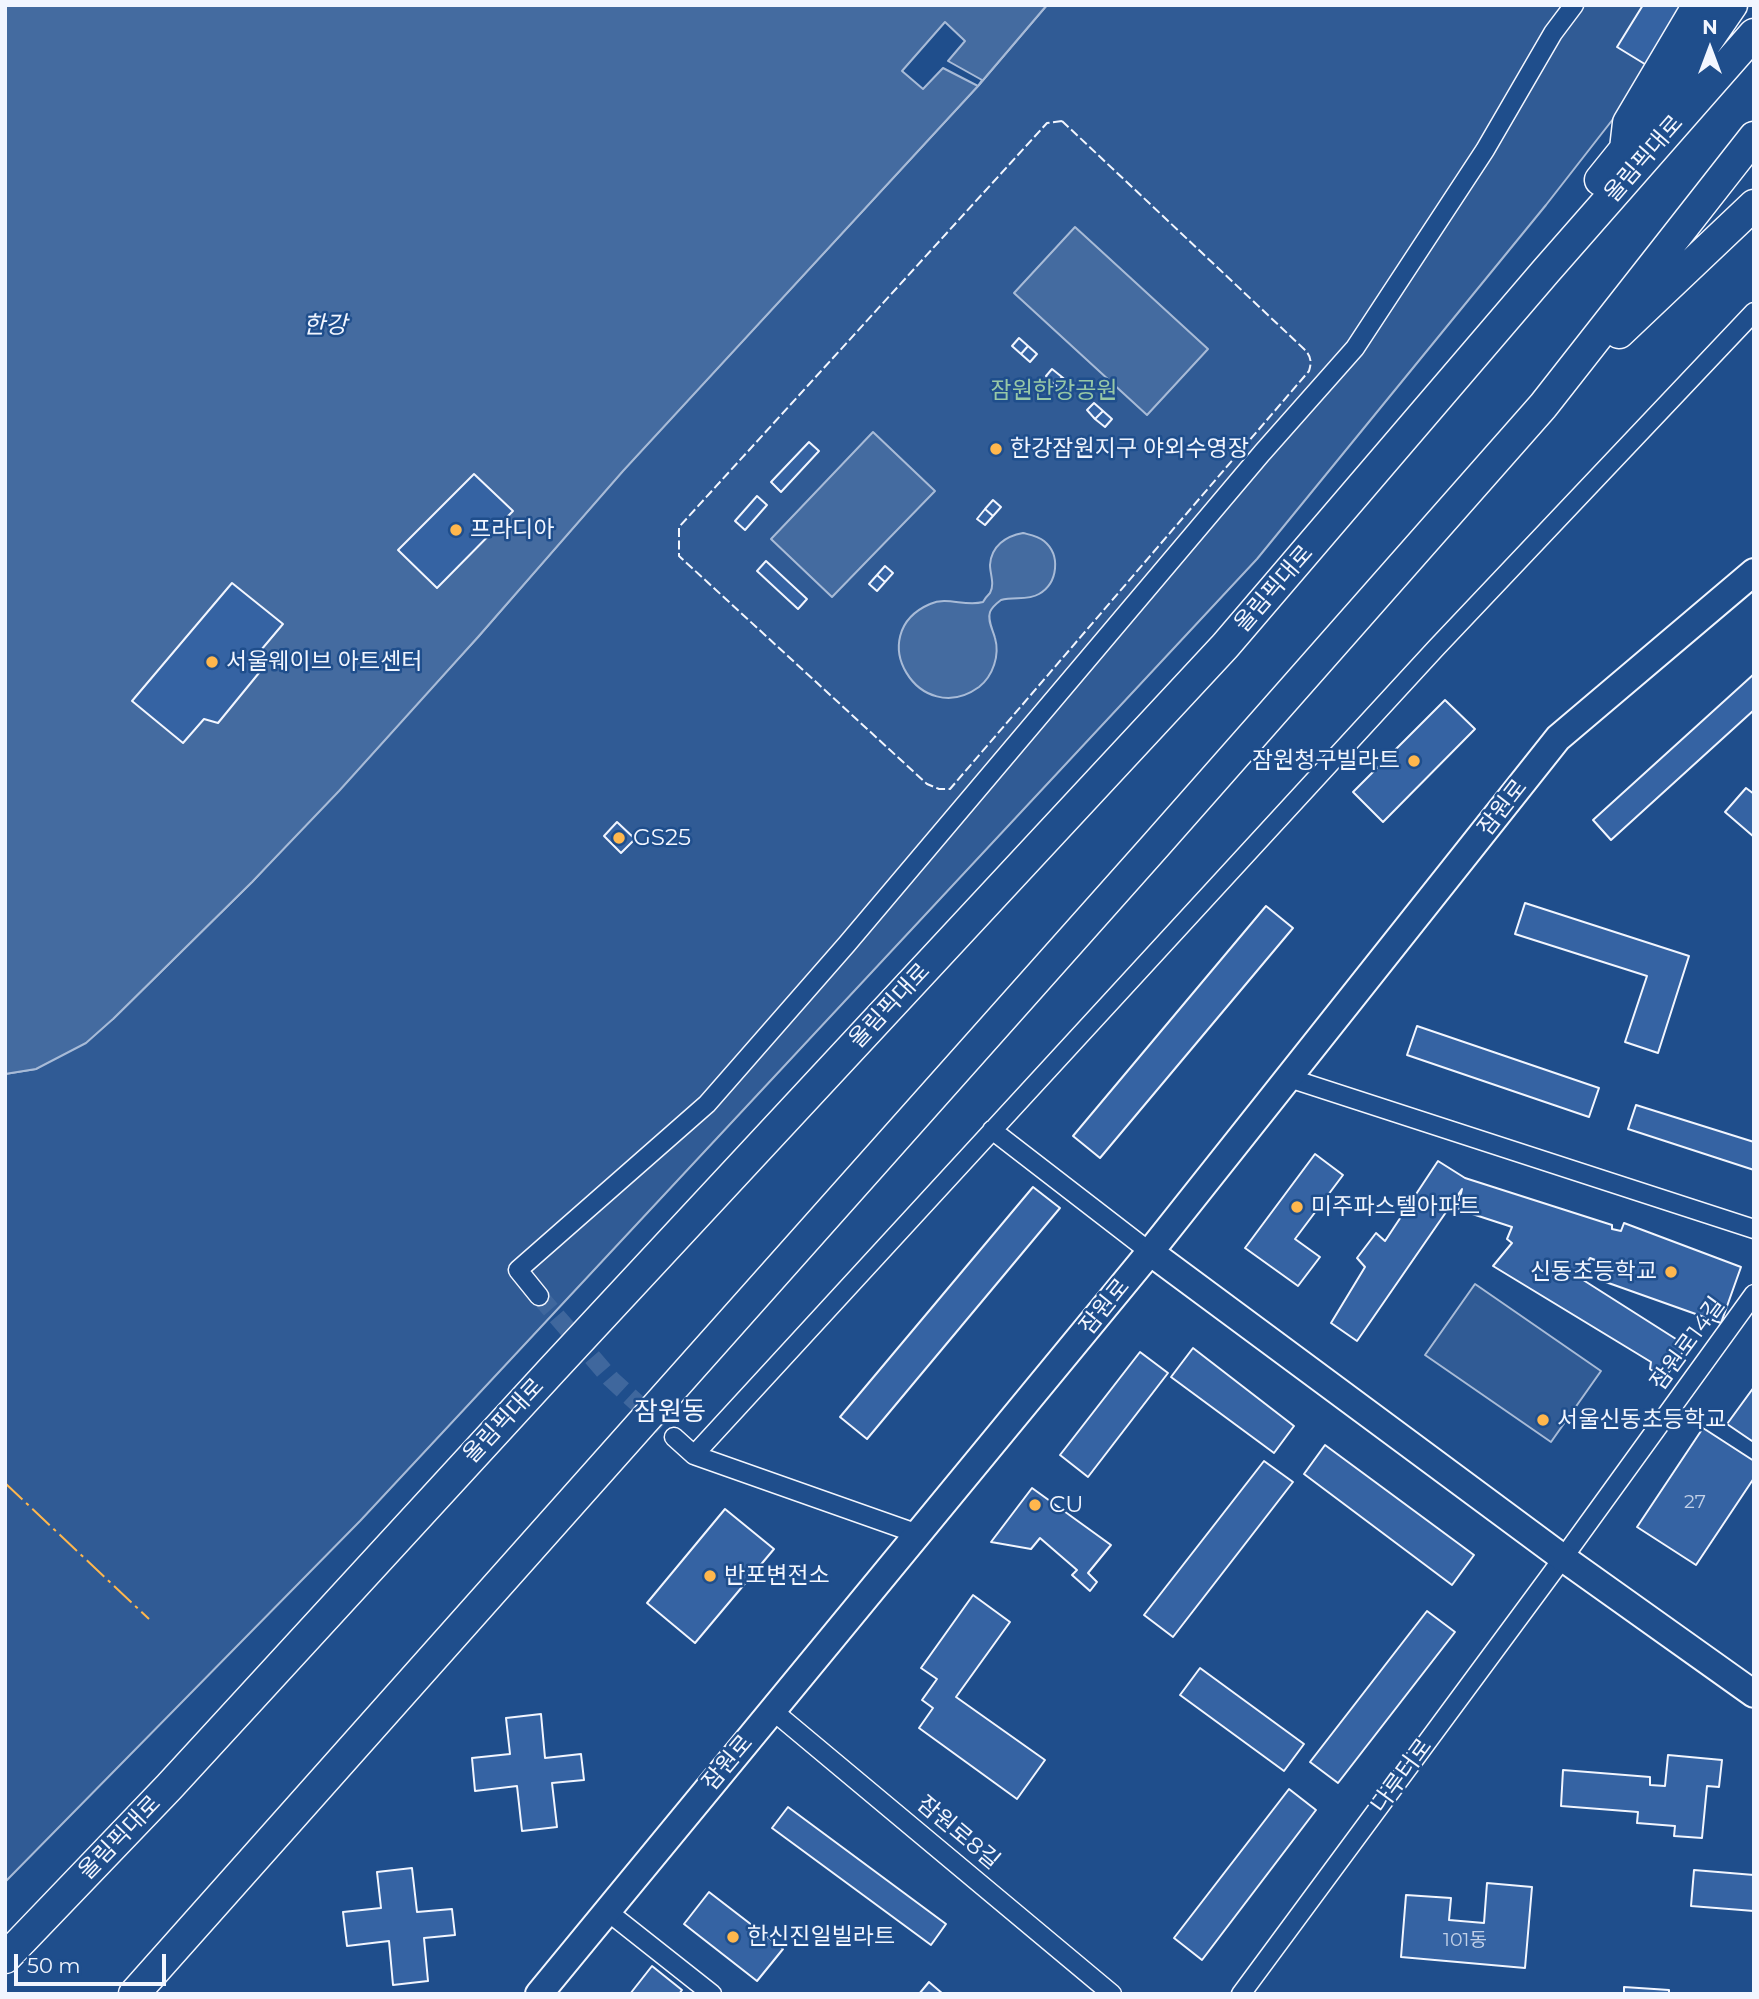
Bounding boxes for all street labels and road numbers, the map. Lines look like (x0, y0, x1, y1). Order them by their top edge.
street label: 올림픽대로 (1599, 110, 1689, 208)
street label: 올림픽대로 (1229, 540, 1319, 638)
street label: 잠원로 (1473, 774, 1533, 842)
street label: 올림픽대로 (844, 958, 936, 1054)
street label: 잠원로 (1074, 1274, 1136, 1340)
street label: 잠원로14길 (1645, 1292, 1731, 1396)
street label: 올림픽대로 (458, 1373, 550, 1469)
street label: 잠원로 (697, 1730, 759, 1796)
street label: 나루터로 (1366, 1734, 1438, 1818)
street label: 올림픽대로 (73, 1790, 167, 1886)
street label: 잠원로8길 (911, 1791, 1005, 1875)

